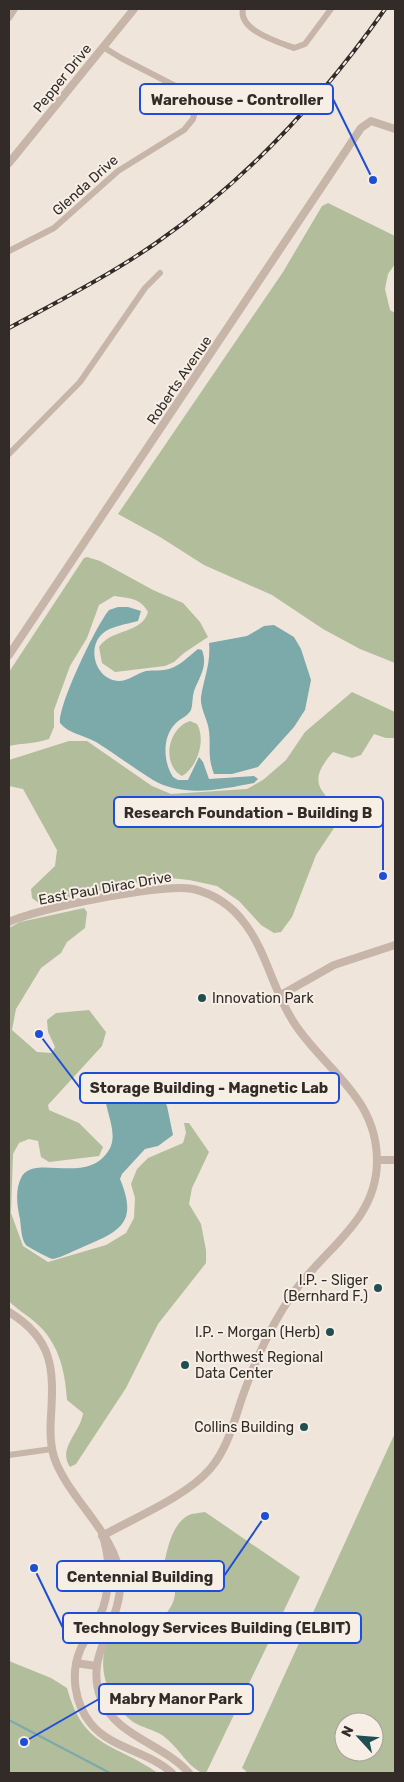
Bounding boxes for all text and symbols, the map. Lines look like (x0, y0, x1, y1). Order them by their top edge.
street label: Pepper Drive (30, 40, 95, 116)
callout: Warehouse - Controller (140, 84, 333, 114)
text: Warehouse - Controller (151, 91, 323, 109)
street label: Glenda Drive (49, 151, 122, 219)
street label: Roberts Avenue (143, 333, 215, 428)
callout: Research Foundation - Building B (114, 797, 383, 827)
text: Research Foundation - Building B (124, 804, 372, 822)
street label: East Paul Dirac Drive (37, 868, 173, 909)
place label: Innovation Park (212, 990, 314, 1007)
marker: Innovation Park (196, 992, 208, 1004)
callout: Storage Building - Magnetic Lab (80, 1073, 339, 1103)
text: Storage Building - Magnetic Lab (90, 1079, 328, 1097)
place label: I.P. - Sliger (Bernhard F.) (283, 1272, 369, 1305)
marker: I.P. - Sliger (Bernhard F.) (372, 1282, 384, 1294)
place label: I.P. - Morgan (Herb) (195, 1324, 320, 1341)
marker: I.P. - Morgan (Herb) (324, 1326, 336, 1338)
place label: Northwest Regional Data Center (195, 1349, 323, 1382)
marker: Northwest Regional Data Center (179, 1359, 191, 1371)
place label: Collins Building (194, 1419, 294, 1436)
marker: Collins Building (298, 1421, 310, 1433)
callout: Centennial Building (57, 1561, 224, 1591)
text: Centennial Building (67, 1568, 213, 1586)
callout: Technology Services Building (ELBIT) (63, 1613, 361, 1643)
text: Technology Services Building (ELBIT) (73, 1619, 351, 1637)
callout: Mabry Manor Park (99, 1684, 253, 1714)
text: Mabry Manor Park (109, 1690, 243, 1708)
north arrow (334, 1712, 384, 1762)
text: N (338, 1723, 358, 1740)

